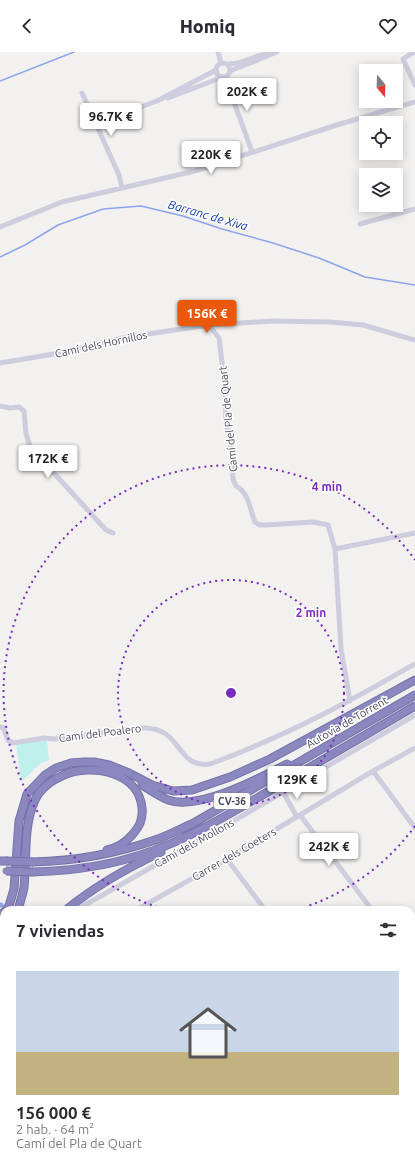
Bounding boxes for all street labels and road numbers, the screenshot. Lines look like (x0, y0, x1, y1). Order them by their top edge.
street label: Camí dels Hornillos (54, 328, 148, 360)
street label: Camí del Pla de Quart (216, 365, 240, 473)
street label: Autovia de Torrent (304, 693, 391, 750)
street label: Camí del Poalero (58, 722, 142, 744)
road number: CV-36 (214, 793, 250, 809)
street label: Camí dels Mollons (152, 816, 236, 870)
street label: Carrer dels Coeters (190, 825, 278, 883)

